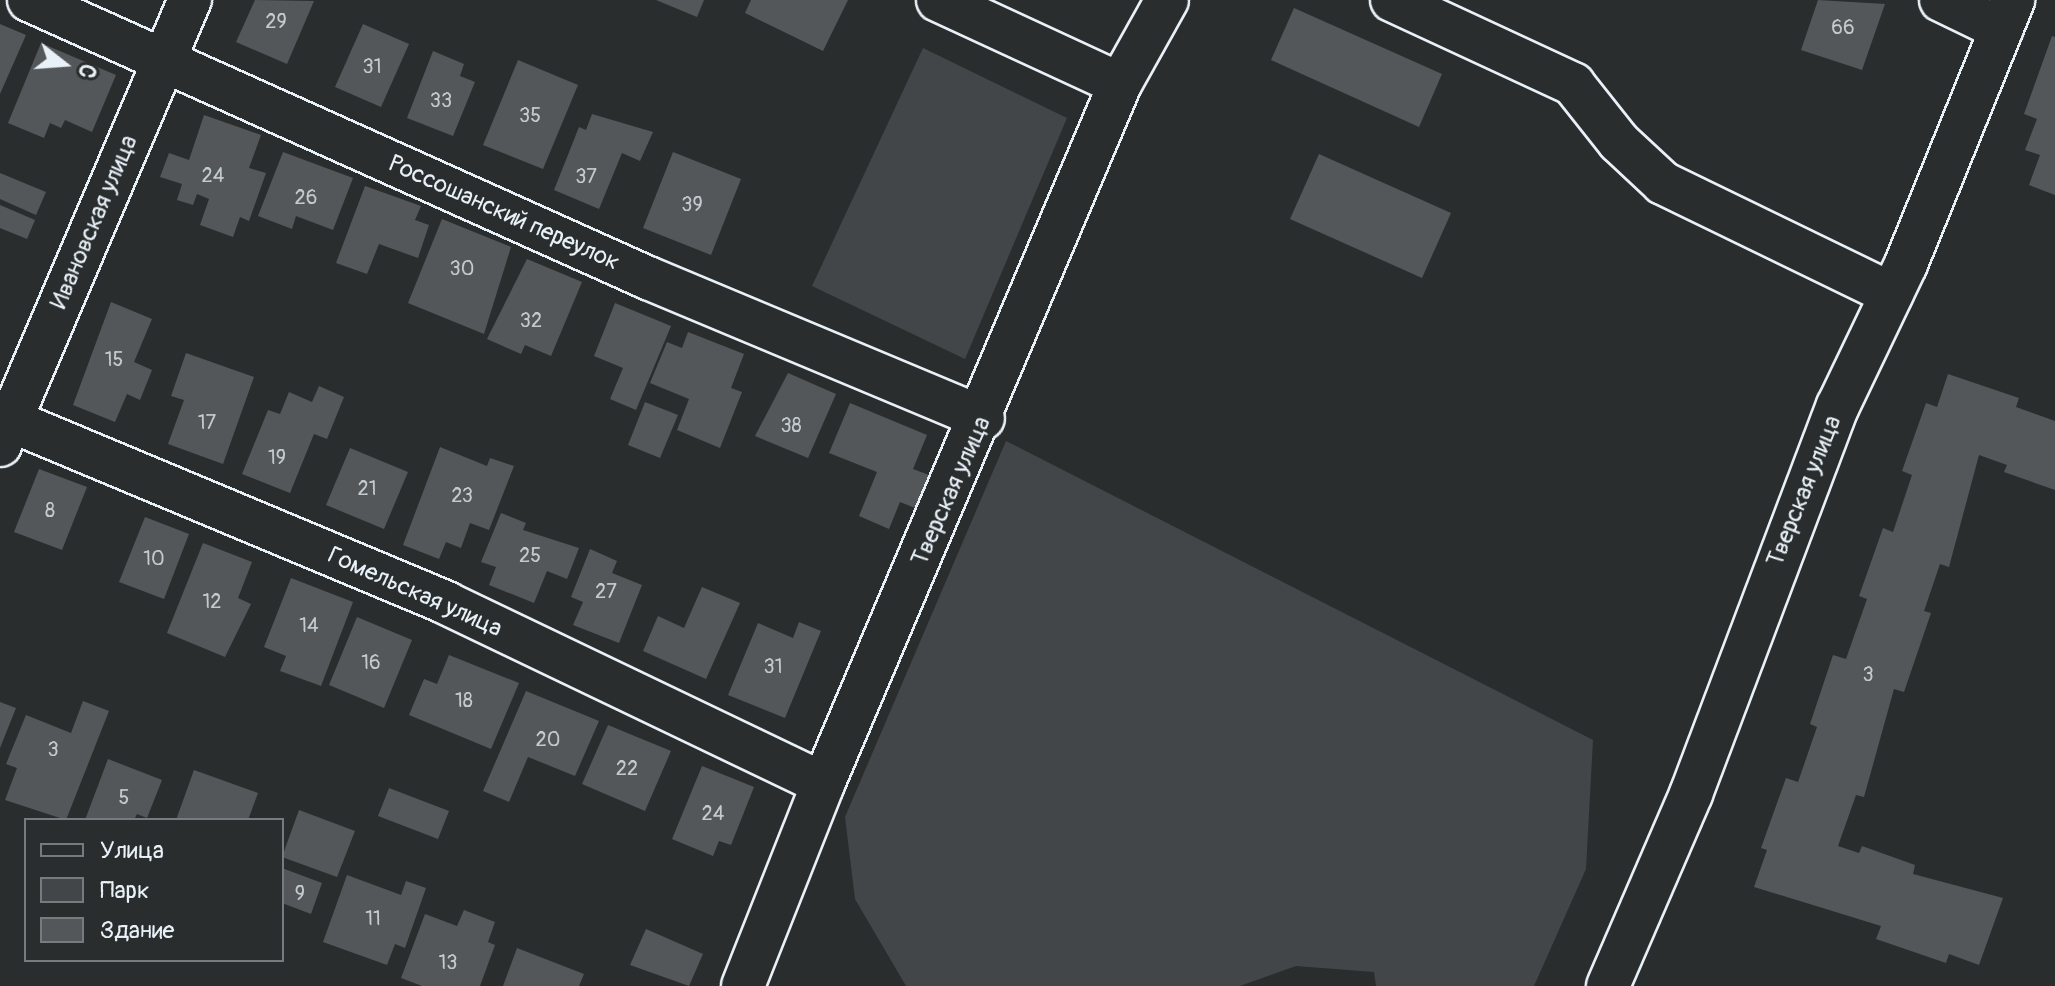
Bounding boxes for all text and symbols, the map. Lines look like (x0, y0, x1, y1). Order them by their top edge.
house number: 29 (265, 9, 287, 33)
house number: 66 (1831, 15, 1855, 39)
north arrow (24, 24, 104, 104)
house number: 31 (363, 54, 381, 78)
text: С (72, 60, 102, 82)
house number: 33 (430, 88, 452, 112)
house number: 35 (519, 103, 541, 127)
street label: Ивановская улица (44, 131, 144, 313)
street label: Россошанский переулок (384, 149, 624, 277)
house number: 24 (202, 163, 224, 187)
house number: 37 (575, 164, 597, 188)
house number: 26 (295, 185, 317, 209)
house number: 39 (681, 192, 703, 216)
house number: 30 (450, 256, 474, 280)
house number: 32 (520, 308, 542, 332)
house number: 15 (105, 347, 123, 371)
house number: 17 (198, 410, 216, 434)
street label: Тверская улица (1761, 411, 1847, 571)
street label: Тверская улица (905, 412, 997, 570)
house number: 38 (780, 413, 802, 437)
house number: 19 (268, 445, 286, 469)
house number: 21 (358, 476, 376, 500)
house number: 23 (451, 483, 473, 507)
house number: 8 (45, 498, 55, 522)
street label: Гомельская улица (323, 541, 507, 643)
house number: 25 (519, 543, 541, 567)
house number: 10 (143, 546, 165, 570)
house number: 27 (595, 579, 617, 603)
house number: 12 (203, 589, 221, 613)
house number: 14 (299, 613, 319, 637)
house number: 16 (361, 650, 381, 674)
house number: 31 (764, 654, 782, 678)
house number: 3 (1862, 662, 1874, 686)
house number: 18 (455, 688, 473, 712)
house number: 20 (536, 727, 560, 751)
house number: 3 (47, 737, 59, 761)
house number: 22 (616, 756, 638, 780)
house number: 5 (119, 785, 129, 809)
house number: 24 (702, 801, 724, 825)
legend (24, 818, 284, 962)
text: Улица (100, 836, 164, 865)
text: Парк (100, 876, 149, 905)
house number: 9 (295, 881, 305, 905)
house number: 11 (365, 906, 381, 930)
text: Здание (100, 916, 174, 945)
house number: 13 (439, 950, 457, 974)

